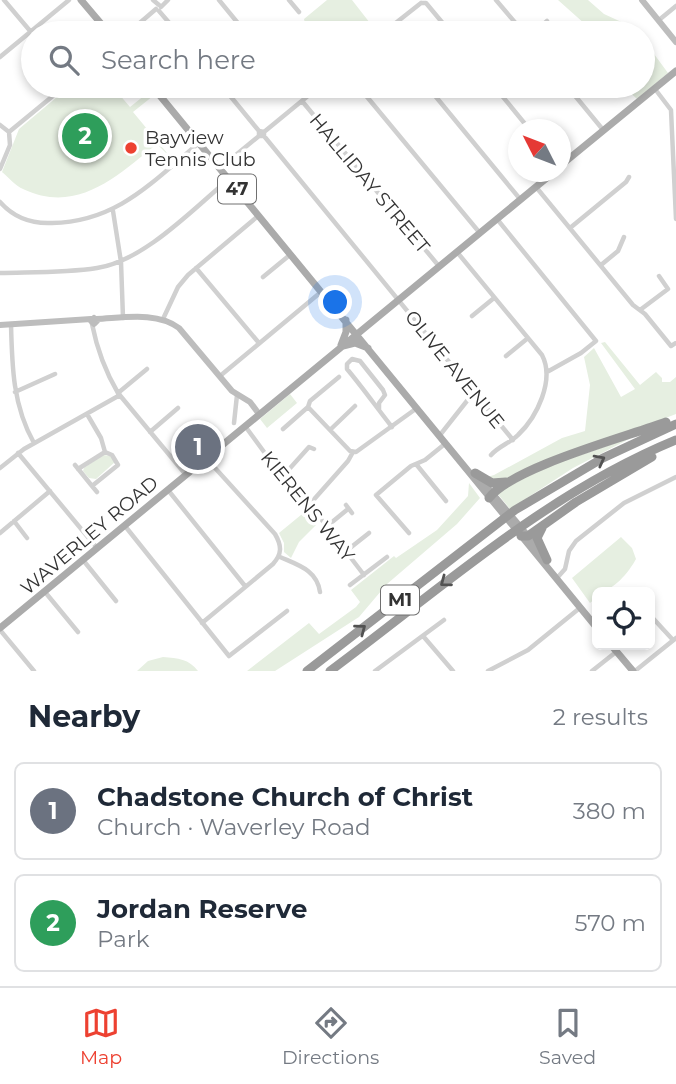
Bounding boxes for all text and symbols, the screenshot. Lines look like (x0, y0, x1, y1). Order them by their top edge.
search box (21, 21, 655, 98)
icon: search (45, 41, 83, 79)
text: Search here (101, 44, 256, 76)
street label: HALLIDAY STREET (305, 109, 435, 258)
pin: 2 (62, 110, 108, 162)
north arrow (508, 119, 571, 182)
place label: Bayview Tennis Club (145, 126, 256, 171)
marker: Bayview Tennis Club (123, 140, 139, 156)
road number: 47 (218, 174, 256, 204)
your location (318, 285, 352, 319)
street label: OLIVE AVENUE (400, 306, 509, 433)
pin: 1 (175, 421, 221, 473)
street label: KIERENS WAY (256, 446, 360, 567)
one-way arrow (593, 455, 605, 468)
street label: WAVERLEY ROAD (16, 471, 163, 600)
one-way arrow (440, 573, 452, 586)
road number: M1 (381, 586, 419, 614)
map controls (592, 587, 655, 650)
button: locate (592, 587, 655, 650)
one-way arrow (353, 625, 366, 638)
text: Nearby (28, 698, 140, 735)
text: 2 results (553, 703, 648, 731)
text: Chadstone Church of Christ (97, 781, 473, 813)
text: 1 (48, 797, 58, 825)
text: 380 m (573, 797, 646, 825)
text: Church · Waverley Road (97, 813, 371, 841)
text: Jordan Reserve (97, 893, 307, 925)
text: 2 (46, 909, 60, 937)
text: 570 m (575, 909, 646, 937)
text: Park (97, 925, 150, 953)
tab: Map (80, 1004, 122, 1069)
tab: Directions (282, 1004, 379, 1069)
tab: Saved (539, 1004, 596, 1069)

